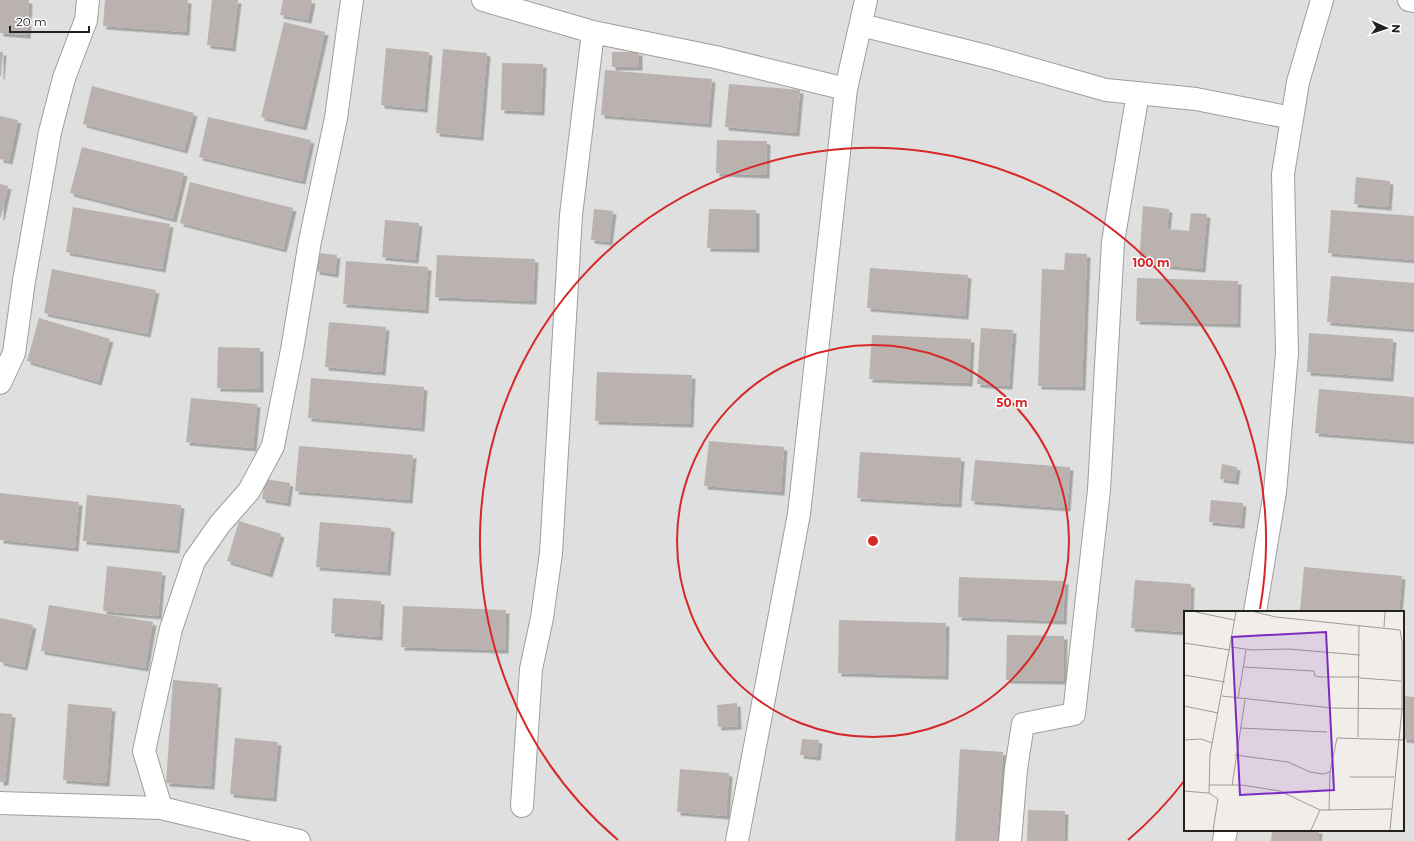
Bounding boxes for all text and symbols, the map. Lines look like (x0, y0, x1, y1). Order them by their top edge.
scale bar (10, 8, 89, 34)
north arrow (1366, 8, 1406, 48)
text: 20 m (16, 14, 47, 29)
text: N (1389, 24, 1403, 33)
text: 100 m (1133, 255, 1169, 270)
text: 50 m (996, 395, 1028, 410)
centre of rings (866, 534, 880, 548)
inset map (1184, 611, 1404, 831)

